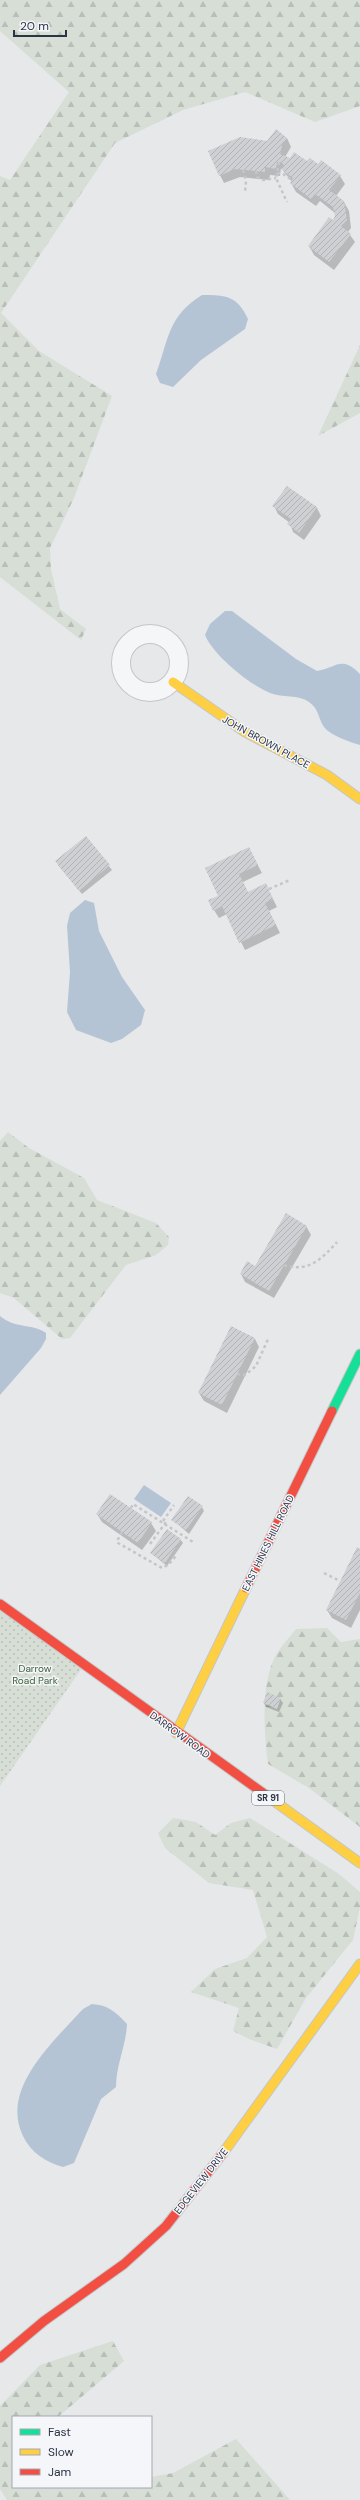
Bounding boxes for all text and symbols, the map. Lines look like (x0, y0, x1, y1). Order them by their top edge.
scale bar (14, 12, 66, 38)
text: 20 m (20, 18, 49, 34)
street label: JOHN BROWN PLACE (220, 713, 312, 772)
street label: EAST HINES HILL ROAD (239, 1493, 297, 1593)
park label: Darrow Road Park (12, 1662, 58, 1687)
street label: DARROW ROAD (147, 1709, 213, 1761)
road number: SR 91 (252, 1791, 284, 1805)
street label: EDGEVIEW DRIVE (171, 2145, 231, 2217)
legend (12, 2416, 152, 2488)
text: Fast (48, 2424, 71, 2440)
text: Slow (48, 2444, 74, 2460)
text: Jam (48, 2464, 71, 2480)

